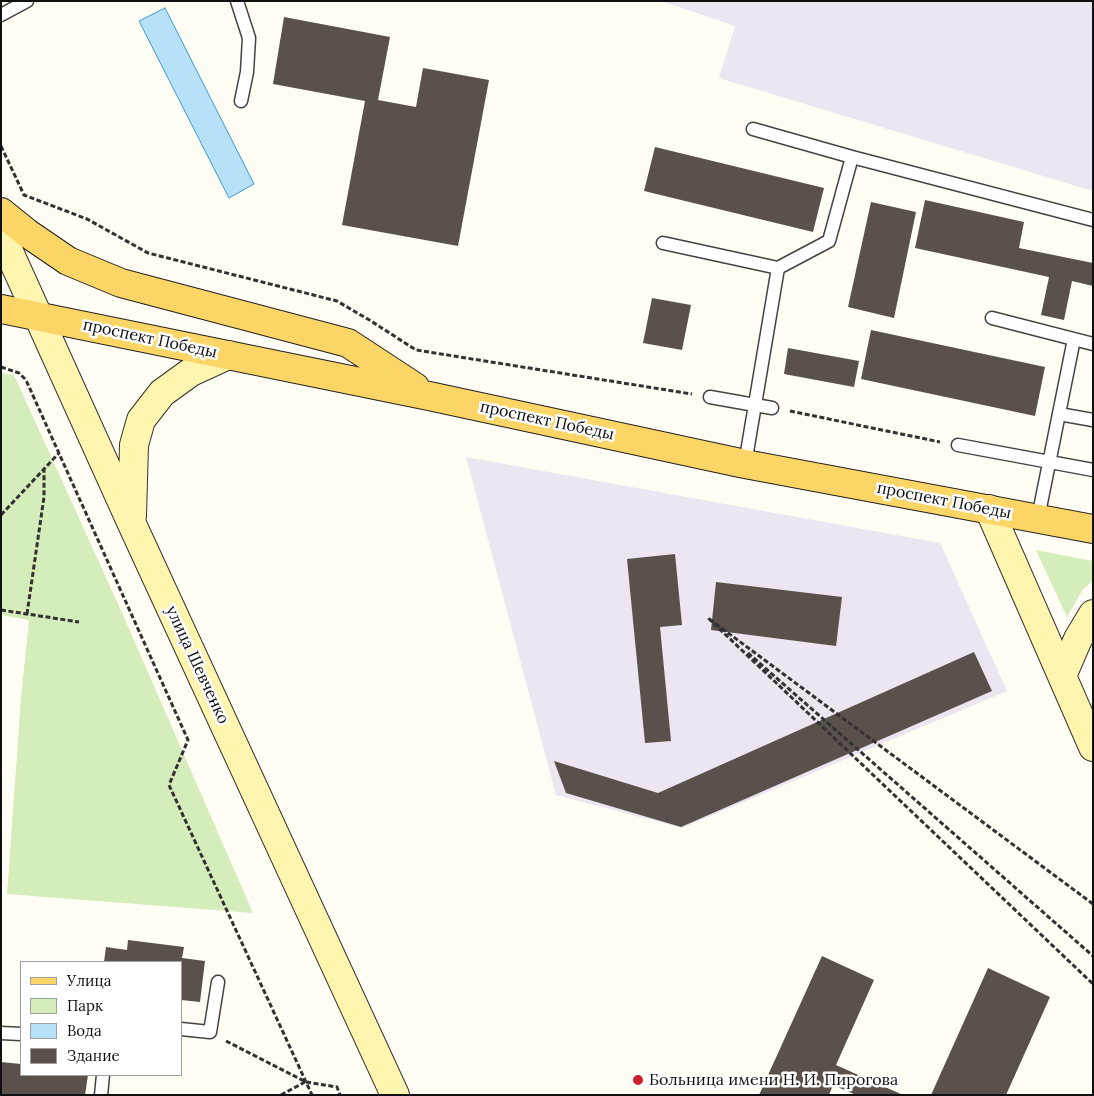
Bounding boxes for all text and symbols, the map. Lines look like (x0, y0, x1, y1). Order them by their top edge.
street label: проспект Победы (81, 315, 219, 363)
street label: проспект Победы (478, 397, 616, 445)
street label: проспект Победы (875, 479, 1013, 523)
street label: улица Шевченко (161, 603, 233, 727)
legend (20, 961, 182, 1076)
text: Улица (67, 971, 111, 990)
text: Парк (67, 996, 103, 1015)
text: Вода (67, 1021, 102, 1040)
text: Здание (67, 1046, 120, 1065)
place label: Больница имени Н. И. Пирогова (649, 1070, 898, 1090)
marker: Больница имени Н. И. Пирогова (631, 1073, 645, 1087)

